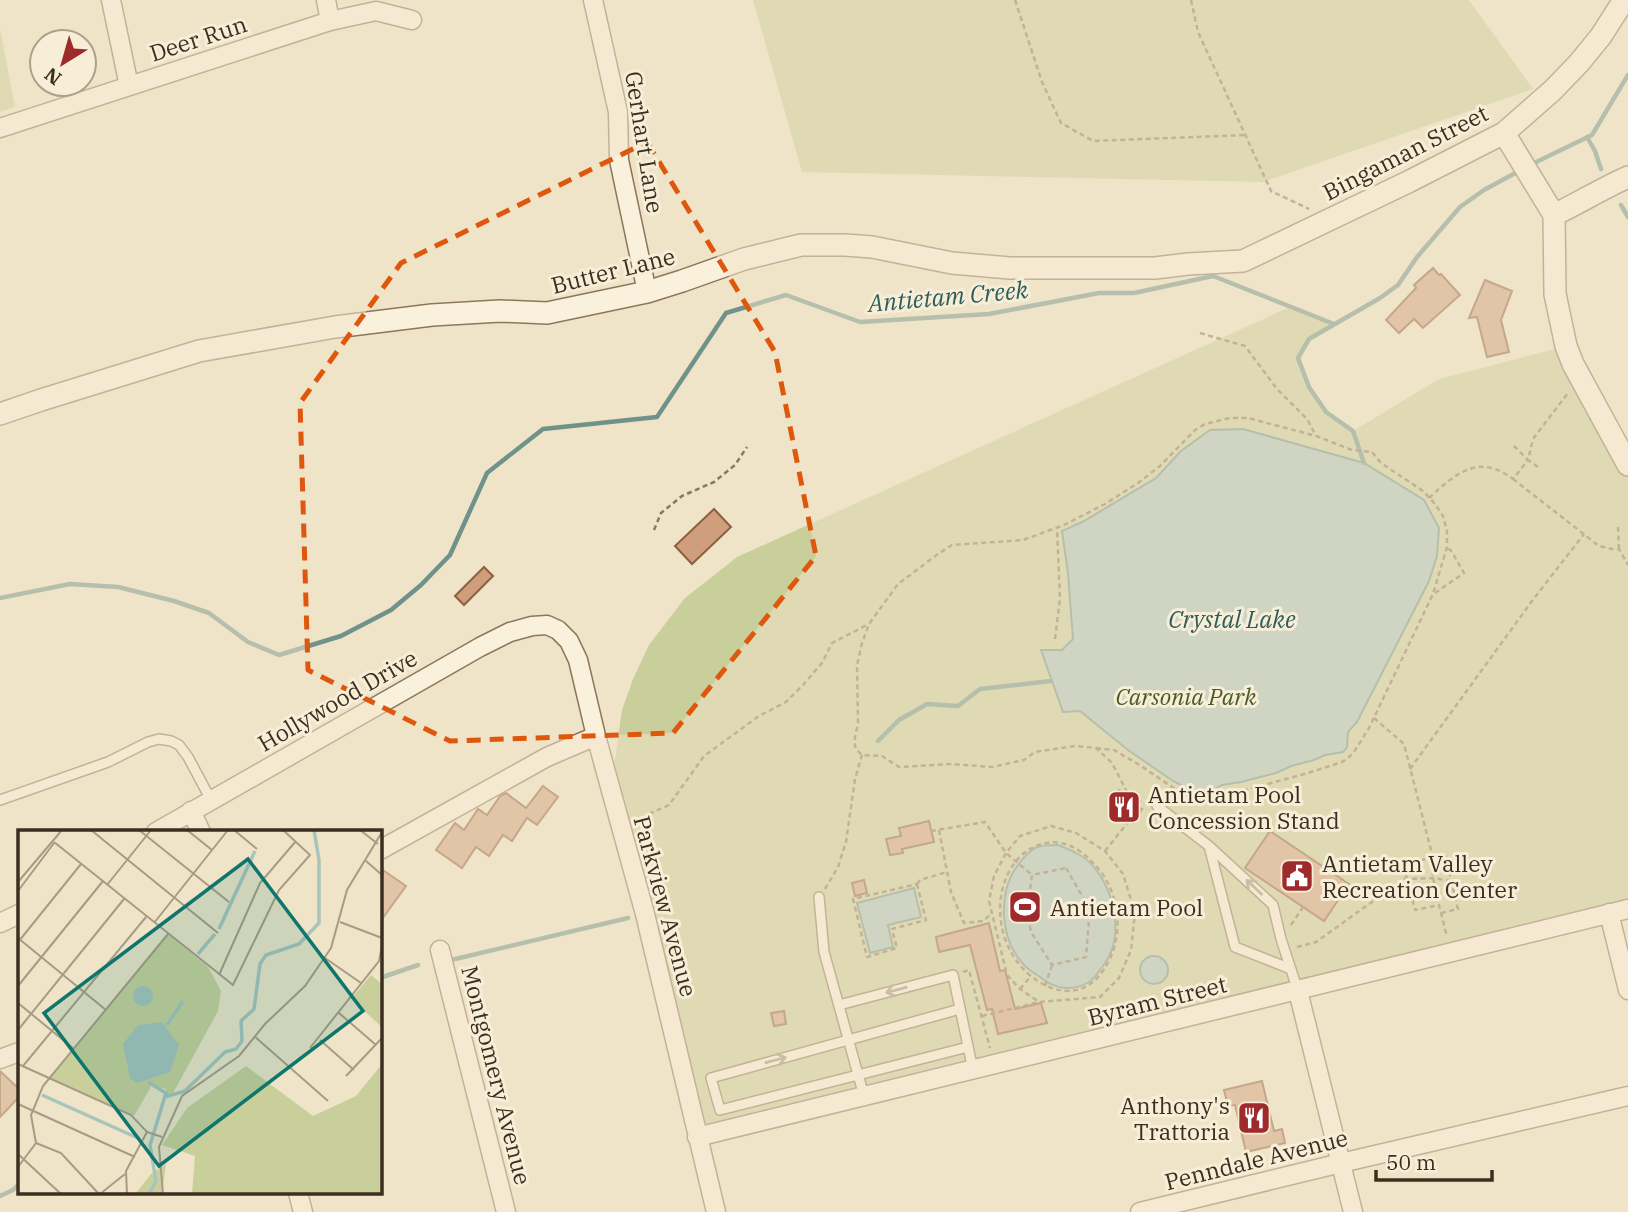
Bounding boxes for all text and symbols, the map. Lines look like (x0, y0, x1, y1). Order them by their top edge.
street label: Deer Run (145, 8, 251, 68)
north arrow (28, 28, 98, 98)
text: N (40, 62, 66, 91)
street label: Gerhart Lane (619, 69, 671, 215)
street label: Bingaman Street (1317, 97, 1493, 207)
street label: Butter Lane (548, 240, 678, 300)
water label: Antietam Creek (865, 273, 1030, 319)
water label: Crystal Lake (1168, 603, 1296, 635)
street label: Hollywood Drive (252, 642, 422, 758)
park label: Carsonia Park (1115, 681, 1257, 711)
place label: Antietam Pool Concession Stand (1148, 779, 1340, 835)
restaurant icon: Antietam Pool Concession Stand (1105, 788, 1143, 826)
street label: Parkview Avenue (627, 812, 705, 1000)
inset map (18, 830, 382, 1194)
place label: Antietam Valley Recreation Center (1322, 848, 1517, 904)
public building icon: Antietam Valley Recreation Center (1278, 857, 1316, 895)
one-way arrow (1246, 879, 1263, 896)
sports icon: Antietam Pool (1006, 888, 1044, 926)
place label: Antietam Pool (1050, 892, 1203, 922)
street label: Montgomery Avenue (455, 962, 539, 1188)
street label: Byram Street (1084, 968, 1230, 1032)
one-way arrow (885, 984, 908, 997)
one-way arrow (765, 1053, 787, 1066)
place label: Anthony's Trattoria (1120, 1090, 1230, 1146)
restaurant icon: Anthony's Trattoria (1235, 1099, 1273, 1137)
street label: Penndale Avenue (1161, 1122, 1351, 1196)
scale bar (1376, 1138, 1492, 1182)
text: 50 m (1386, 1148, 1436, 1176)

